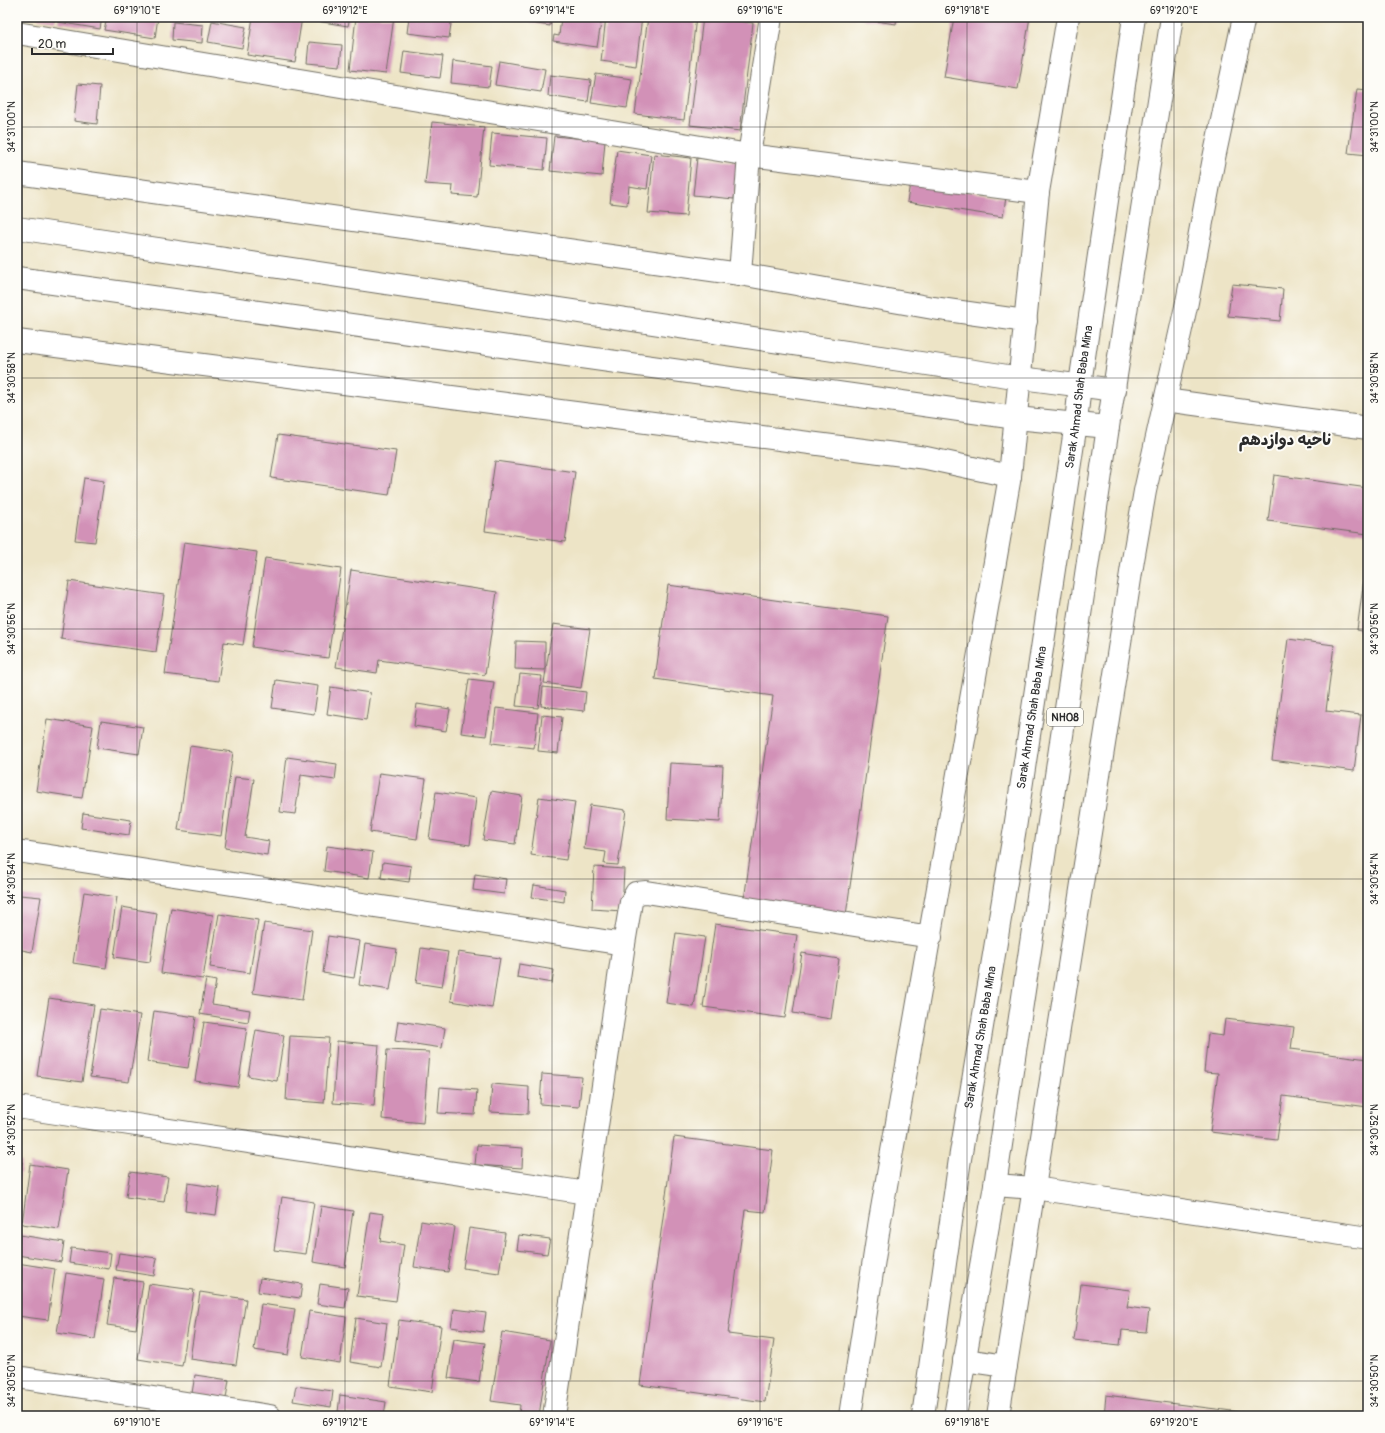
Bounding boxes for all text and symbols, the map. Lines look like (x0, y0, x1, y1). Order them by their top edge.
text: 69°19'10"E (114, 5, 160, 17)
text: 69°19'12"E (322, 5, 368, 17)
text: 69°19'14"E (529, 5, 575, 17)
text: 69°19'16"E (737, 5, 783, 17)
text: 69°19'18"E (945, 5, 989, 17)
text: 69°19'20"E (1150, 5, 1198, 17)
scale bar (32, 30, 113, 56)
text: 20 m (38, 37, 67, 52)
text: 34°31'00"N (6, 101, 18, 153)
text: 34°31'00"N (1369, 101, 1381, 153)
street label: Sarak Ahmad Shah Baba Mina (1062, 324, 1096, 470)
text: 34°30'58"N (6, 352, 18, 404)
text: 34°30'58"N (1369, 352, 1381, 404)
district label: ناحیه دوازدهم (1239, 430, 1331, 452)
text: 34°30'56"N (6, 603, 18, 655)
text: 34°30'56"N (1369, 603, 1381, 655)
street label: Sarak Ahmad Shah Baba Mina (1013, 645, 1050, 790)
road number: NH08 (1047, 708, 1083, 726)
text: 34°30'54"N (6, 853, 18, 905)
text: 34°30'54"N (1369, 853, 1381, 905)
street label: Sarak Ahmad Shah Baba Mina (961, 964, 1000, 1110)
text: 34°30'52"N (6, 1104, 18, 1156)
text: 34°30'52"N (1369, 1104, 1381, 1156)
text: 34°30'50"N (6, 1354, 18, 1408)
text: 34°30'50"N (1369, 1354, 1381, 1408)
text: 69°19'10"E (114, 1417, 160, 1429)
text: 69°19'12"E (322, 1417, 368, 1429)
text: 69°19'14"E (529, 1417, 575, 1429)
text: 69°19'16"E (737, 1417, 783, 1429)
text: 69°19'18"E (945, 1417, 989, 1429)
text: 69°19'20"E (1150, 1417, 1198, 1429)

